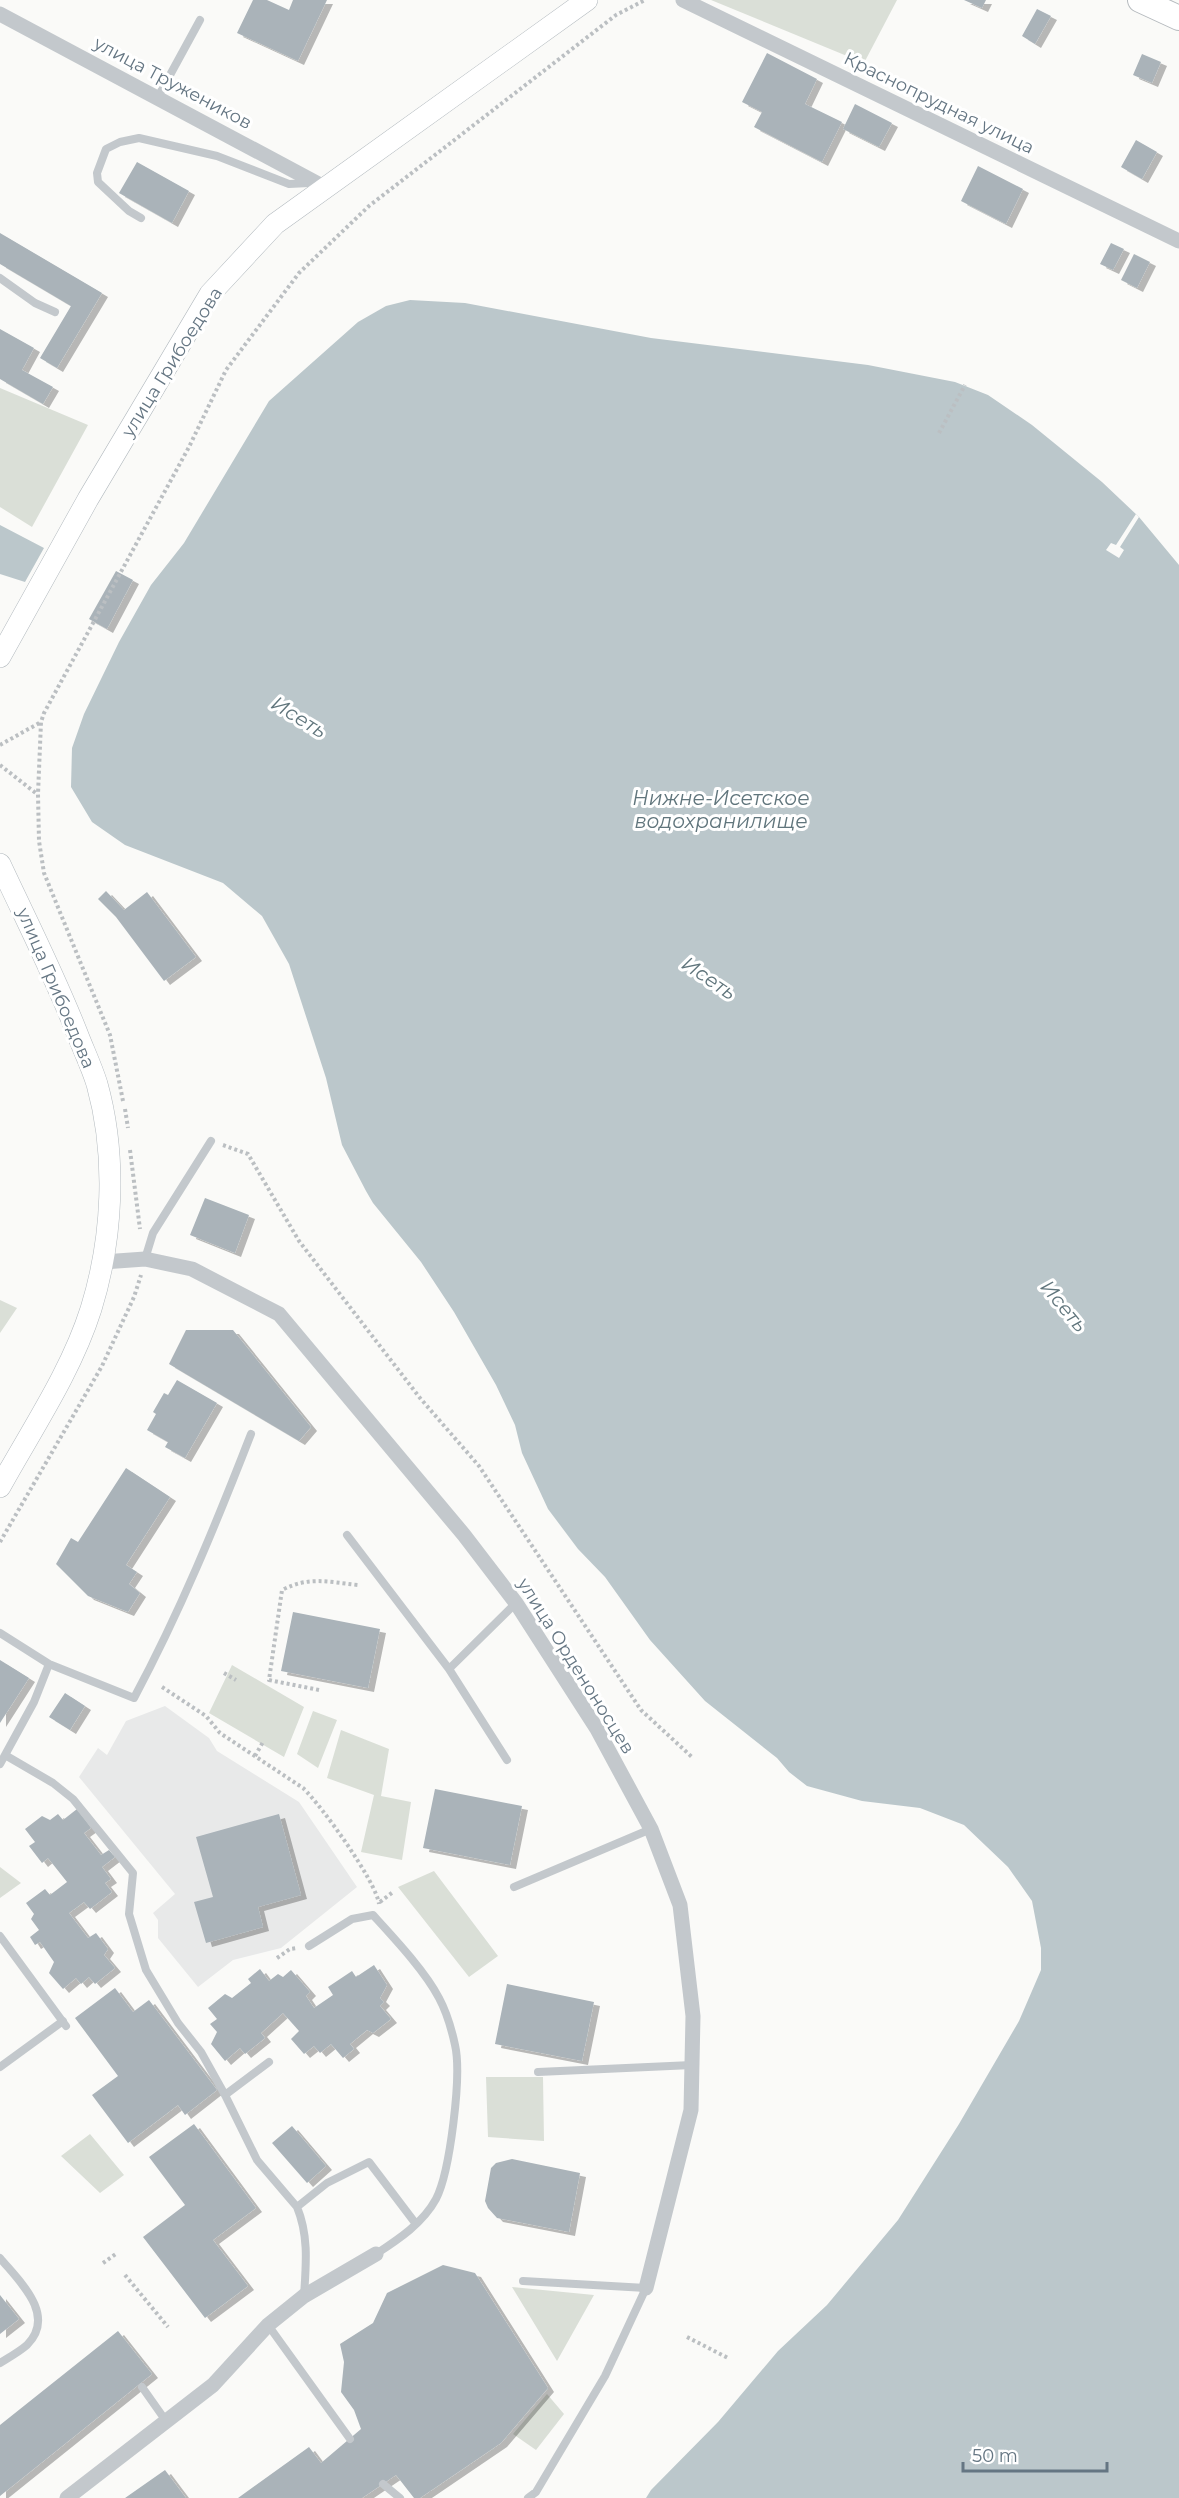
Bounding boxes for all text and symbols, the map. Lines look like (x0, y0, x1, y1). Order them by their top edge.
street label: улица Тружеников (89, 32, 256, 134)
street label: Краснопрудная улица (840, 47, 1038, 159)
street label: улица Грибоедова (116, 283, 227, 442)
water label: Исеть (267, 691, 331, 743)
water label: Нижне-Исетское водохранилище (632, 786, 810, 833)
street label: улица Грибоедова (12, 903, 100, 1072)
water label: Исеть (677, 951, 741, 1005)
water label: Исеть (1035, 1275, 1093, 1337)
street label: улица Орденоносцев (512, 1573, 639, 1758)
scale bar (963, 2435, 1107, 2473)
text: 50 m (972, 2445, 1018, 2467)

